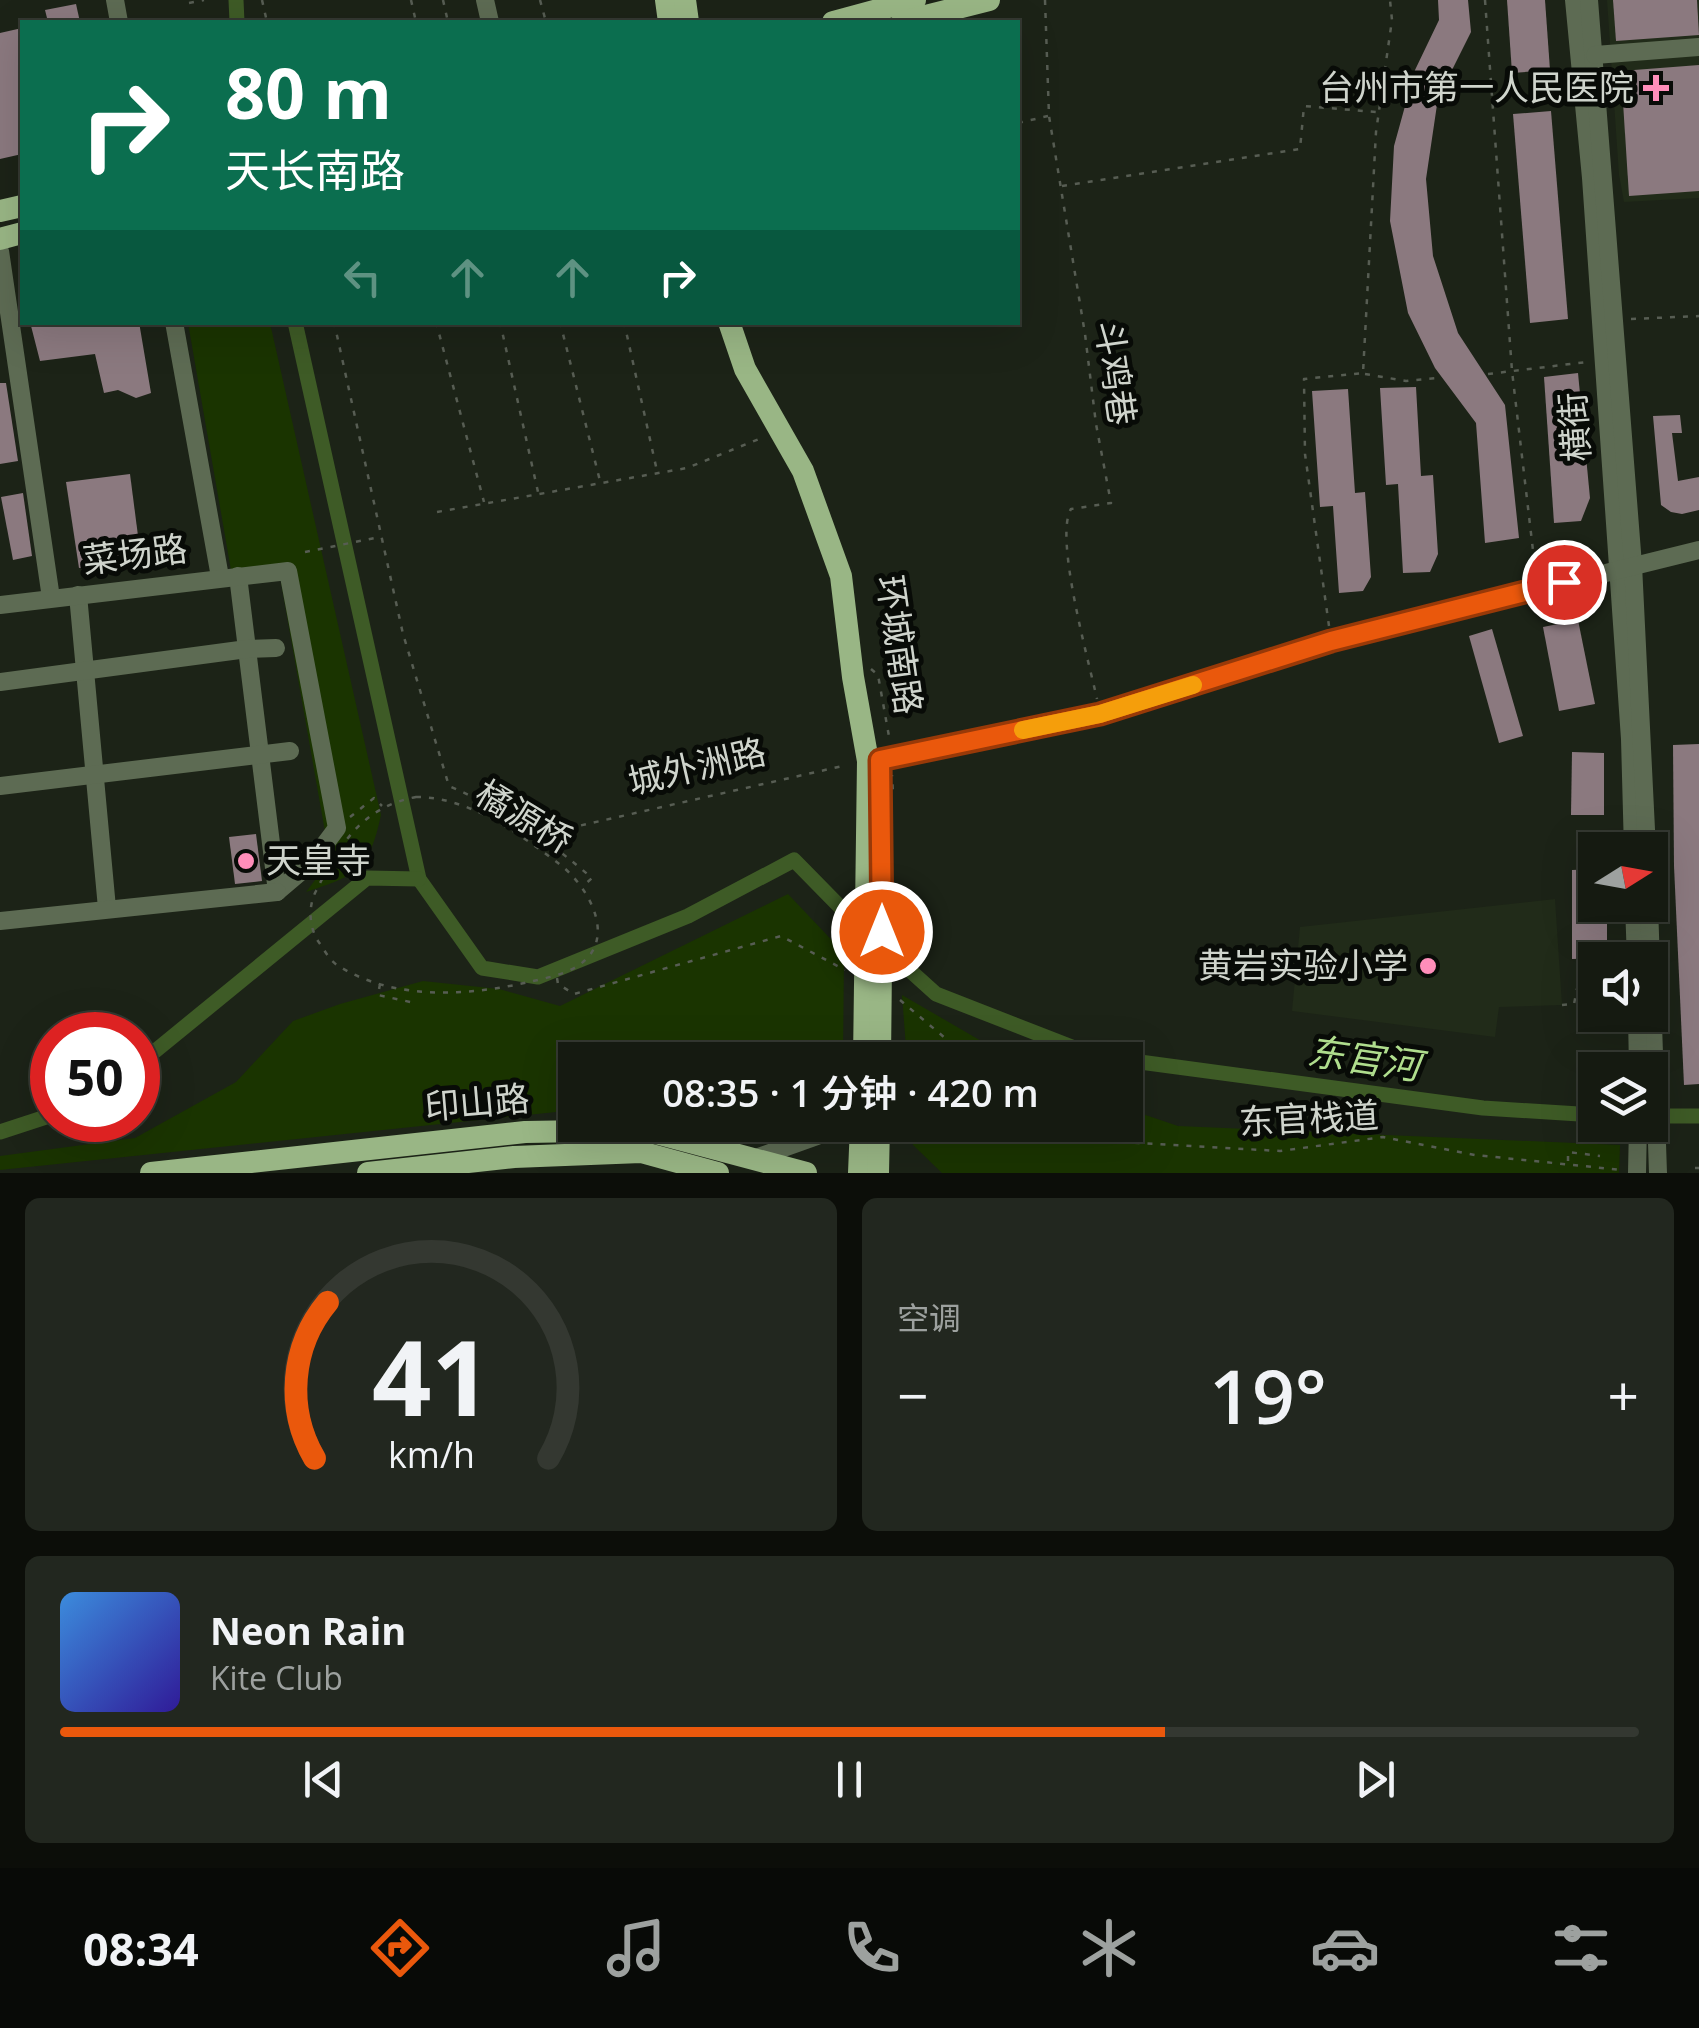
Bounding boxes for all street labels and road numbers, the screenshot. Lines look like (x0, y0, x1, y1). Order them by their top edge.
street label: 斗鸡巷 (1086, 318, 1147, 428)
street label: 横街 (1548, 391, 1599, 464)
street label: 菜场路 (80, 524, 190, 583)
street label: 环城南路 (867, 572, 933, 717)
street label: 城外洲路 (623, 727, 770, 804)
street label: 橘源桥 (468, 769, 582, 863)
street label: 印山路 (423, 1074, 531, 1129)
street label: 东官栈道 (1238, 1090, 1380, 1145)

